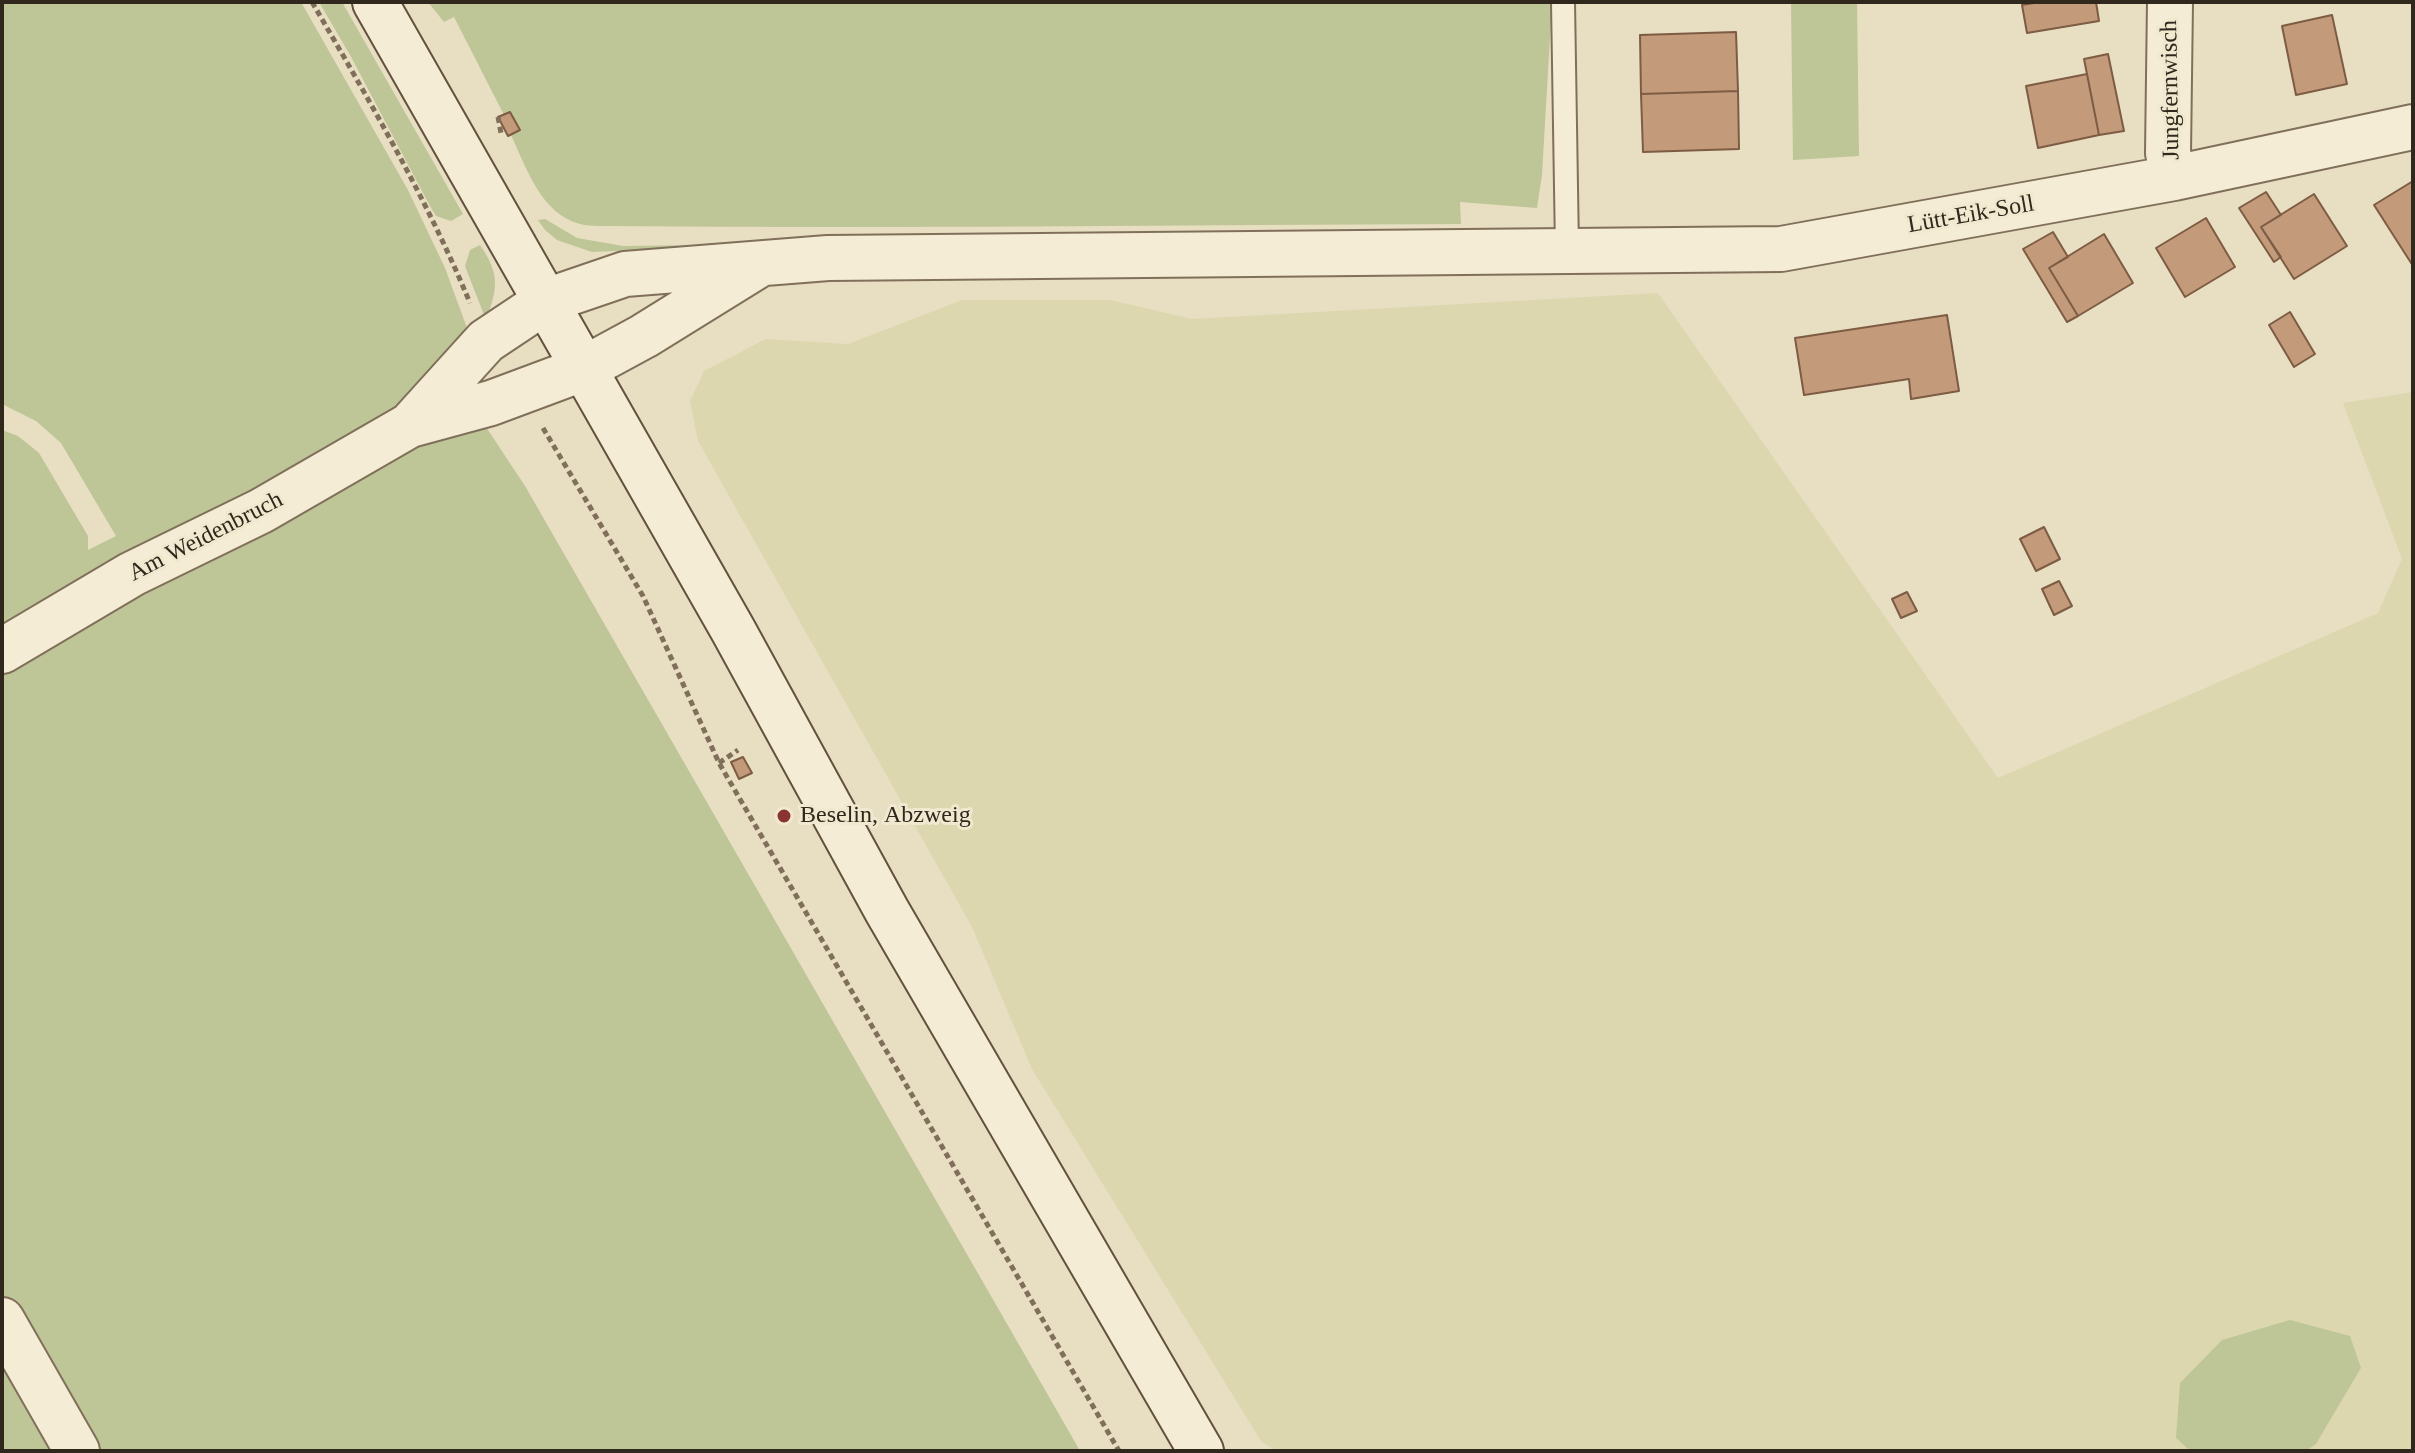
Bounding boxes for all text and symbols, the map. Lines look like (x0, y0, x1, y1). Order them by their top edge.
street label: Jungfernwisch (2155, 20, 2187, 160)
street label: Lütt-Eik-Soll (1905, 190, 2037, 240)
street label: Am Weidenbruch (124, 486, 288, 588)
place label: Beselin, Abzweig (800, 802, 971, 830)
marker: Beselin, Abzweig (775, 807, 793, 825)

